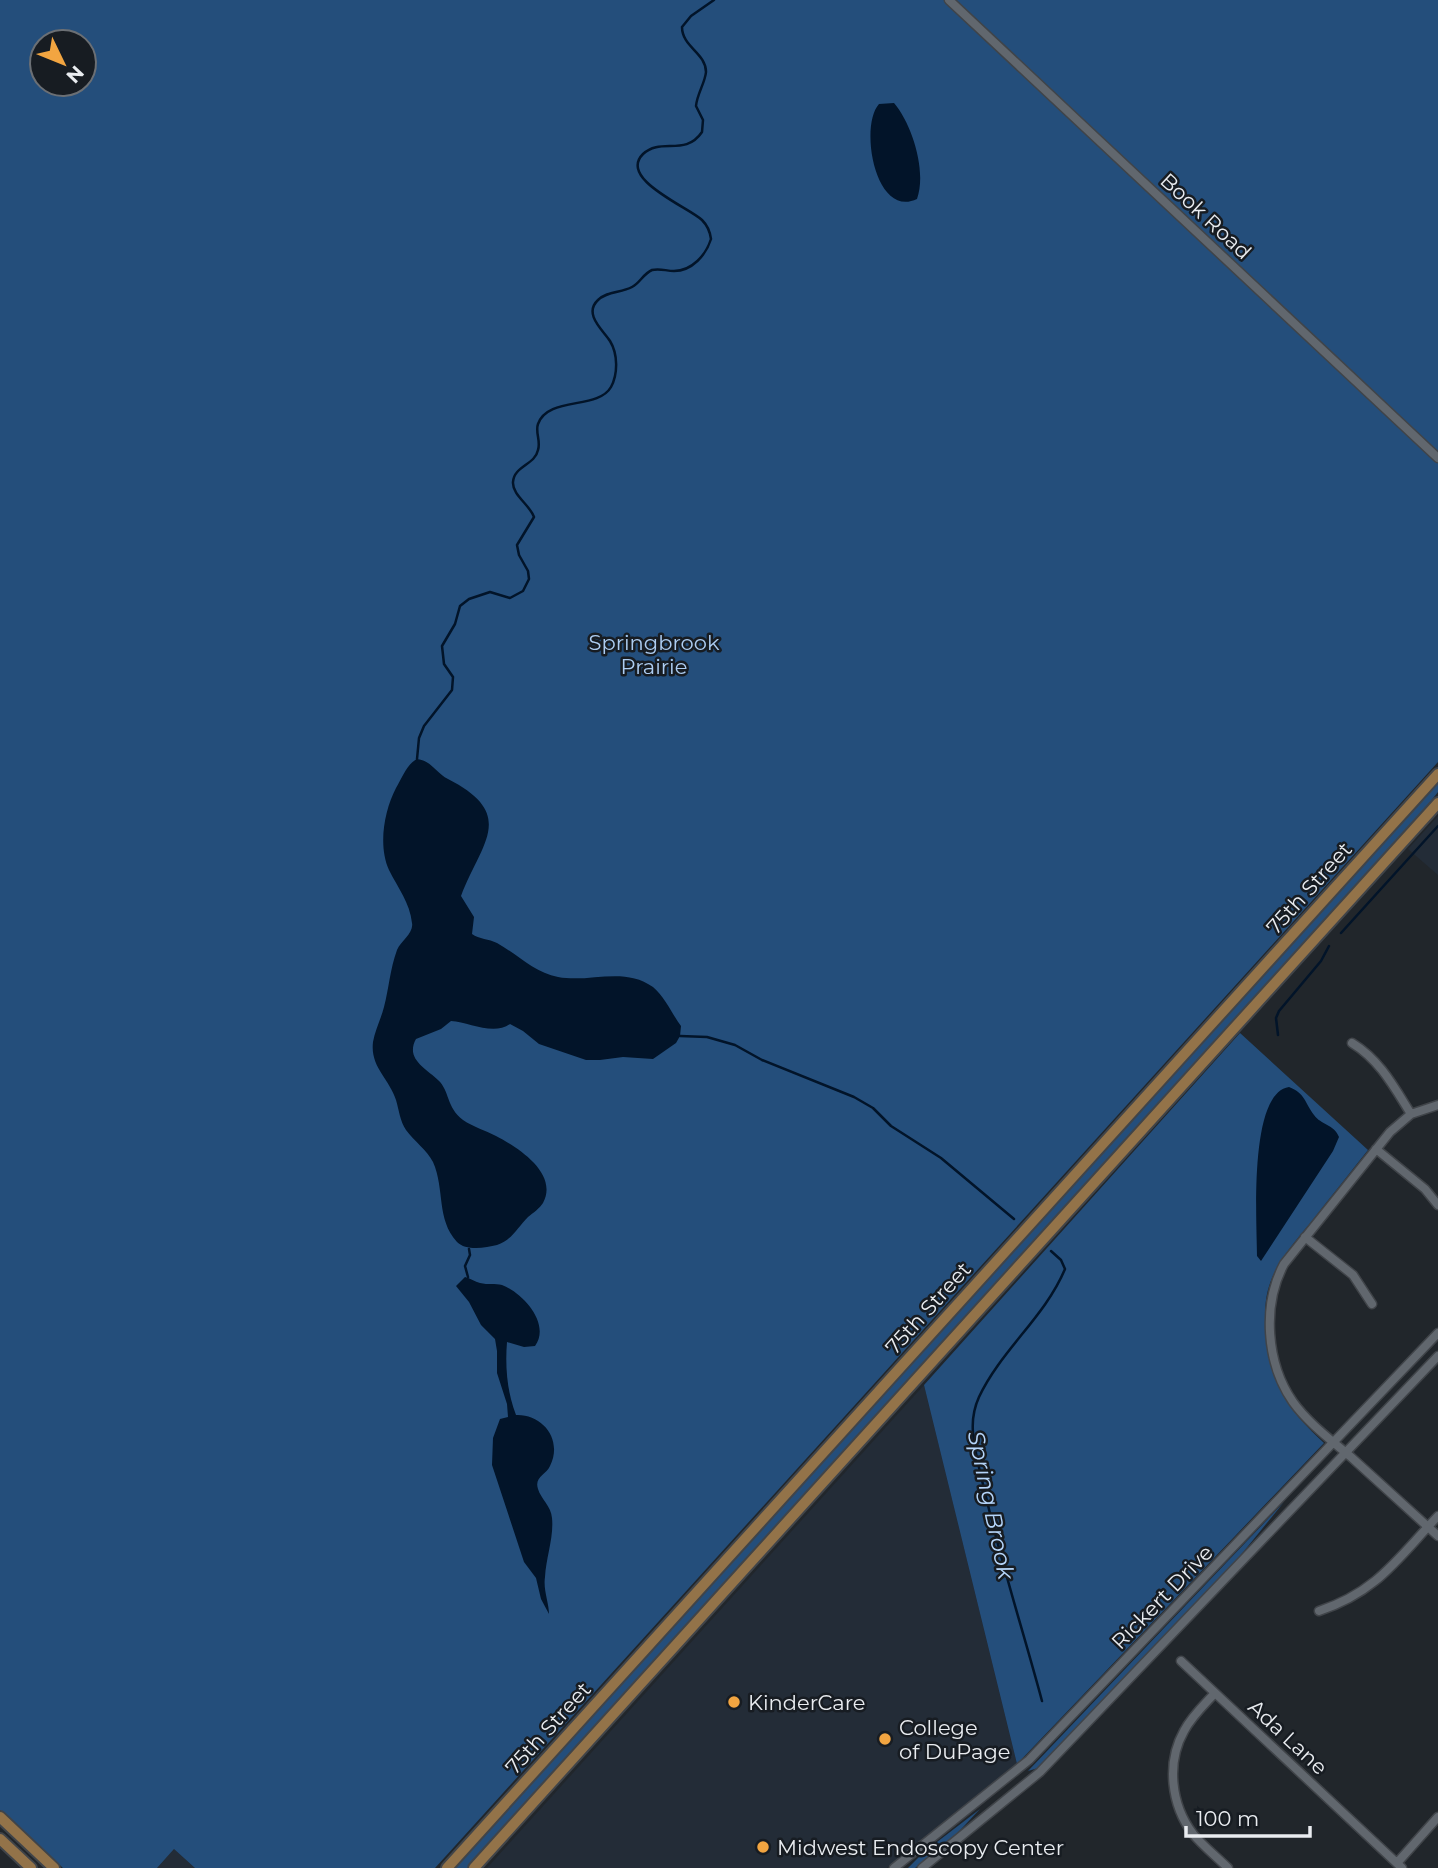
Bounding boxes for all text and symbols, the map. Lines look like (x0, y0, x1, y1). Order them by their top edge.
north arrow (28, 28, 98, 98)
text: N (61, 61, 89, 88)
street label: Book Road (1155, 168, 1257, 264)
park label: Springbrook Prairie (589, 630, 720, 679)
street label: 75th Street (1261, 837, 1357, 939)
street label: 75th Street (880, 1257, 976, 1359)
water label: Spring Brook (962, 1428, 1021, 1583)
street label: Rickert Drive (1106, 1540, 1218, 1654)
street label: 75th Street (500, 1677, 596, 1779)
place label: KinderCare (748, 1690, 866, 1715)
marker: KinderCare (726, 1694, 742, 1710)
street label: Ada Lane (1243, 1694, 1333, 1780)
place label: College of DuPage (899, 1715, 1010, 1764)
marker: College of DuPage (877, 1731, 893, 1747)
scale bar (1186, 1794, 1310, 1838)
text: 100 m (1196, 1806, 1259, 1831)
place label: Midwest Endoscopy Center (777, 1835, 1064, 1860)
marker: Midwest Endoscopy Center (755, 1839, 771, 1855)

